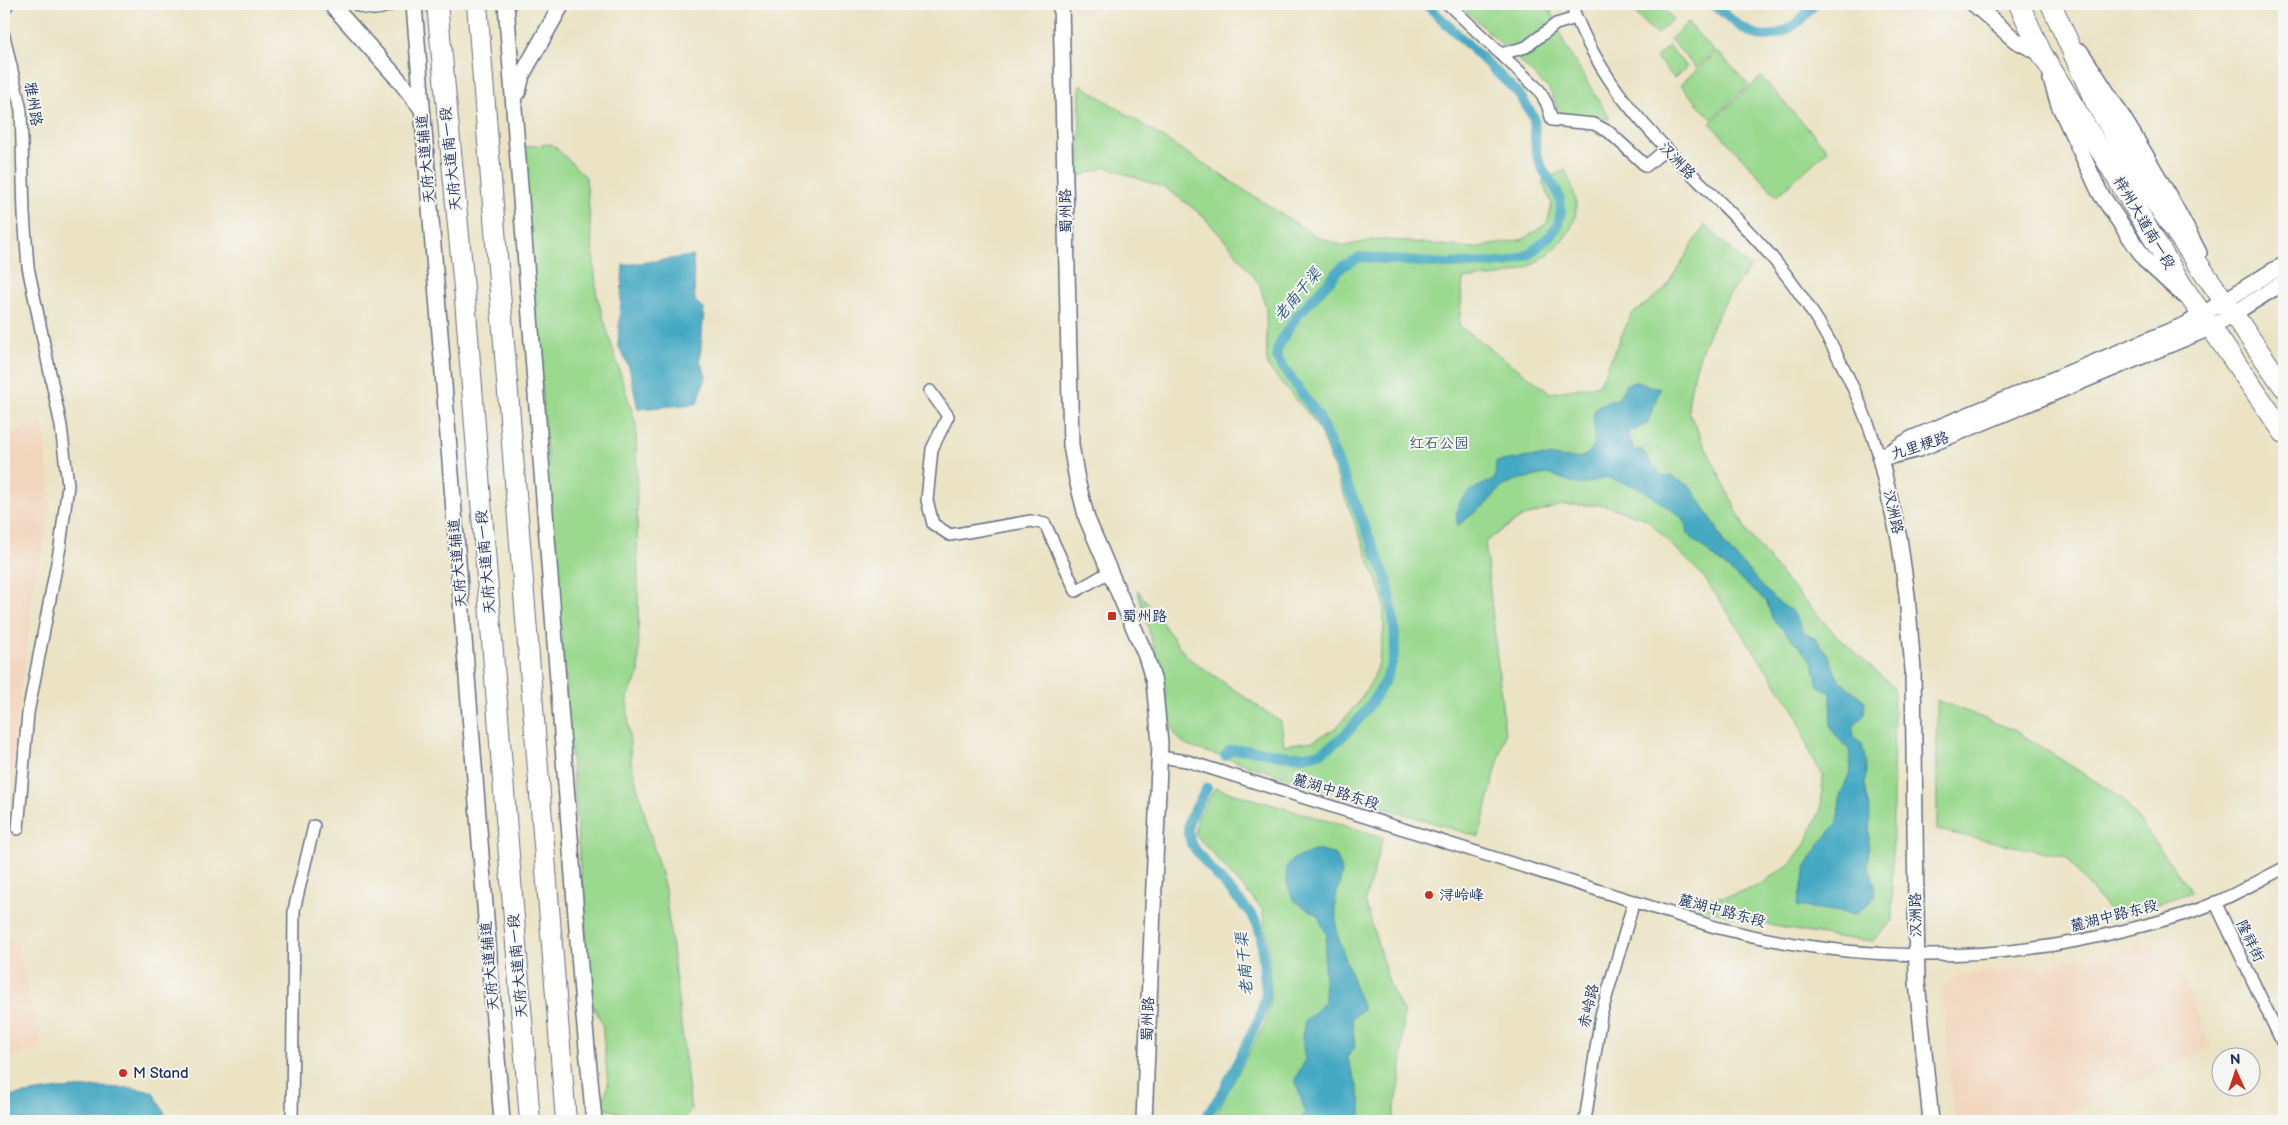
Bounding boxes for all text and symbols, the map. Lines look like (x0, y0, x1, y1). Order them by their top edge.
street label: 雅州路 (20, 80, 46, 128)
street label: 天府大道南一段 (436, 106, 466, 212)
street label: 天府大道辅道 (413, 113, 439, 205)
street label: 汉洲路 (1655, 138, 1699, 184)
street label: 梓州大道南一段 (2109, 173, 2179, 273)
street label: 蜀州路 (1056, 188, 1076, 234)
water label: 老南干渠 (1270, 263, 1327, 326)
street label: 九里梗路 (1889, 428, 1951, 464)
park label: 红石公园 (1409, 434, 1469, 453)
street label: 汉洲路 (1879, 488, 1907, 536)
street label: 天府大道南一段 (472, 509, 500, 615)
street label: 天府大道辅道 (445, 517, 471, 609)
place label: 蜀州路 (1122, 607, 1167, 626)
marker: 蜀州路 (1106, 610, 1118, 622)
street label: 麓湖中路东段 (1290, 770, 1382, 814)
place label: 浔岭峰 (1439, 886, 1484, 905)
marker: 浔岭峰 (1423, 889, 1435, 901)
street label: 麓湖中路东段 (1676, 890, 1768, 932)
street label: 汉洲路 (1906, 892, 1926, 938)
street label: 麓湖中路东段 (2068, 896, 2160, 936)
street label: 天府大道南一段 (504, 913, 532, 1019)
street label: 隆祥街 (2232, 917, 2268, 965)
street label: 天府大道辅道 (477, 920, 503, 1012)
water label: 老南干渠 (1233, 929, 1257, 997)
street label: 赤岭路 (1575, 982, 1603, 1030)
street label: 蜀州路 (1138, 996, 1158, 1042)
north arrow (2210, 1048, 2260, 1098)
text: N (2230, 1051, 2241, 1068)
place label: M Stand (133, 1064, 188, 1083)
marker: M Stand (117, 1067, 129, 1079)

